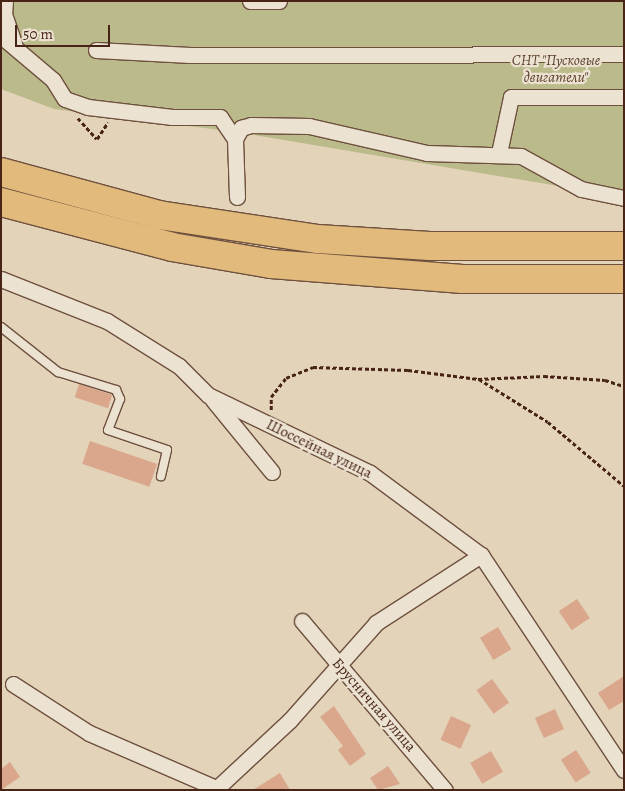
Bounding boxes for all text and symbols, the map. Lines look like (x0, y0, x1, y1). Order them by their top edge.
scale bar (18, 15, 112, 47)
text: 50 m (23, 24, 53, 44)
park label: СНТ "Пусковые двигатели" (512, 51, 600, 86)
street label: Шоссейная улица (263, 416, 375, 482)
street label: Брусничная улица (328, 654, 420, 756)

